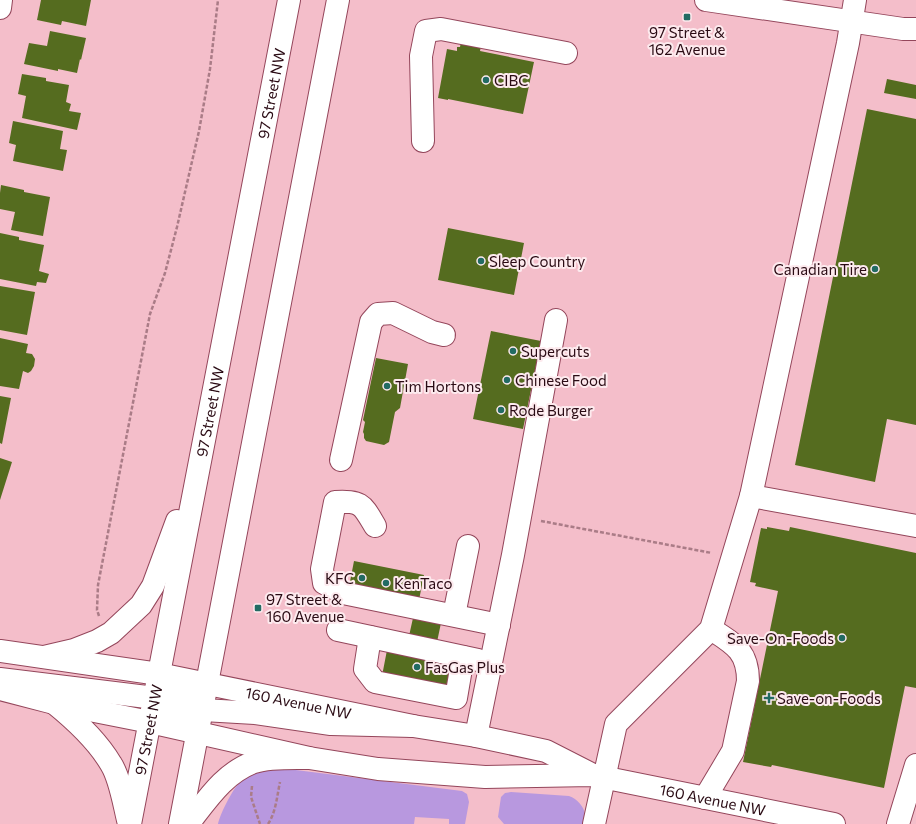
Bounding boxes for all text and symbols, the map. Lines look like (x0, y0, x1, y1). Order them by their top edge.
marker: 97 Street & 162 Avenue (682, 12, 692, 22)
place label: 97 Street & 162 Avenue (649, 23, 725, 58)
street label: 97 Street NW (253, 47, 288, 140)
place label: CIBC (494, 71, 528, 89)
marker: CIBC (481, 75, 491, 85)
place label: Sleep Country (489, 252, 586, 270)
marker: Sleep Country (476, 256, 486, 266)
place label: Canadian Tire (773, 260, 867, 278)
marker: Canadian Tire (870, 264, 880, 274)
place label: Supercuts (521, 342, 590, 360)
marker: Supercuts (508, 346, 518, 356)
street label: 97 Street NW (192, 365, 227, 458)
place label: Chinese Food (515, 371, 607, 389)
marker: Chinese Food (502, 375, 512, 385)
place label: Tim Hortons (395, 377, 481, 395)
marker: Tim Hortons (382, 381, 392, 391)
place label: Rode Burger (509, 401, 593, 419)
marker: Rode Burger (496, 405, 506, 415)
place label: KFC (325, 569, 354, 587)
marker: KFC (357, 573, 367, 583)
place label: KenTaco (394, 574, 453, 592)
marker: KenTaco (381, 578, 391, 588)
place label: 97 Street & 160 Avenue (266, 590, 344, 625)
marker: 97 Street & 160 Avenue (253, 603, 263, 613)
place label: Save-On-Foods (727, 629, 834, 647)
marker: Save-On-Foods (837, 633, 847, 643)
place label: FasGas Plus (425, 658, 505, 676)
marker: FasGas Plus (412, 662, 422, 672)
street label: 97 Street NW (131, 683, 166, 777)
street label: 160 Avenue NW (244, 683, 353, 722)
place label: Save-on-Foods (777, 689, 881, 707)
marker: Save-on-Foods (764, 693, 774, 703)
street label: 160 Avenue NW (658, 780, 767, 819)

